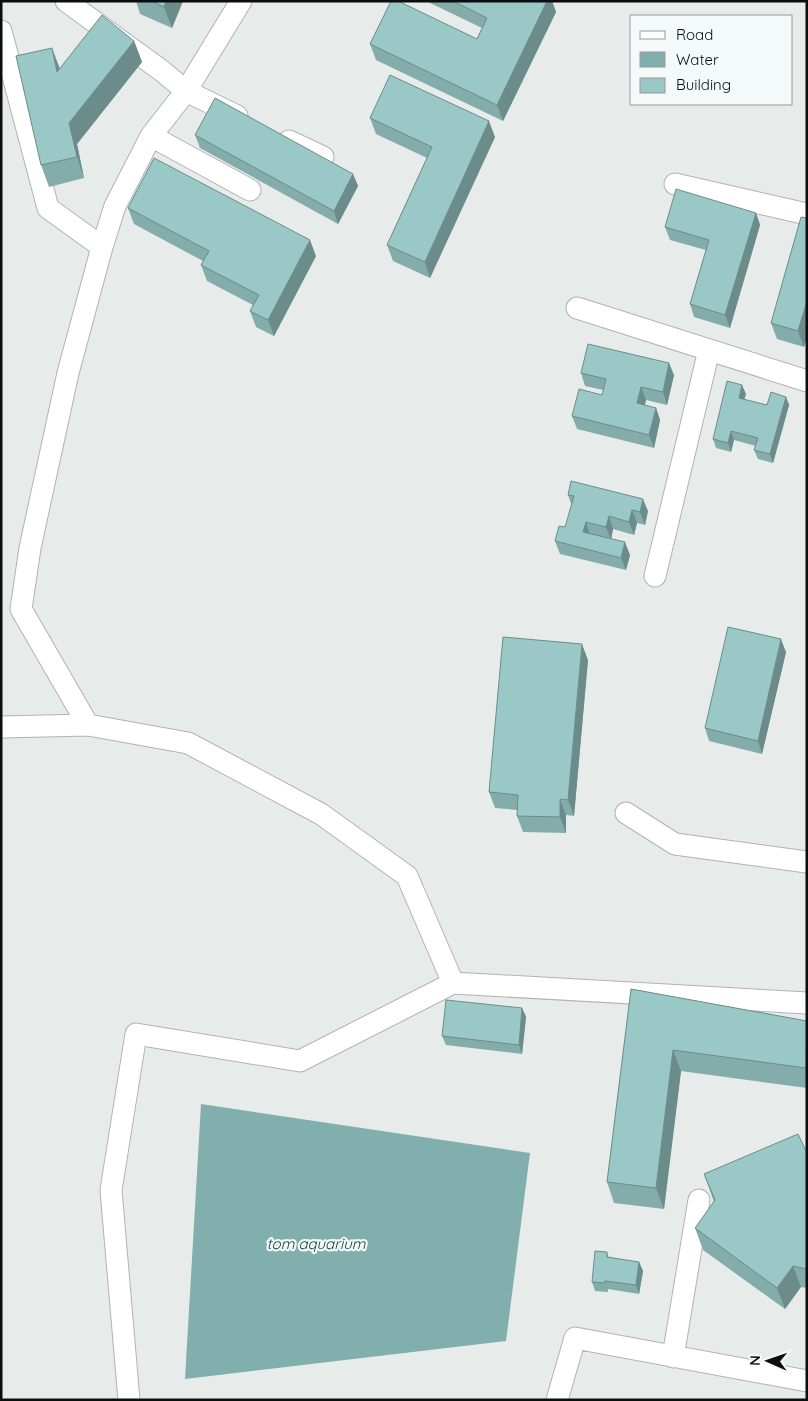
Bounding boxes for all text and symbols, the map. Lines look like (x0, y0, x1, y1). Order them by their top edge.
legend (630, 15, 793, 105)
text: Road (676, 25, 713, 44)
text: Water (676, 50, 719, 69)
text: Building (676, 75, 731, 94)
water label: tom aquarium (267, 1234, 366, 1253)
north arrow (743, 1336, 793, 1386)
text: N (746, 1355, 764, 1366)

